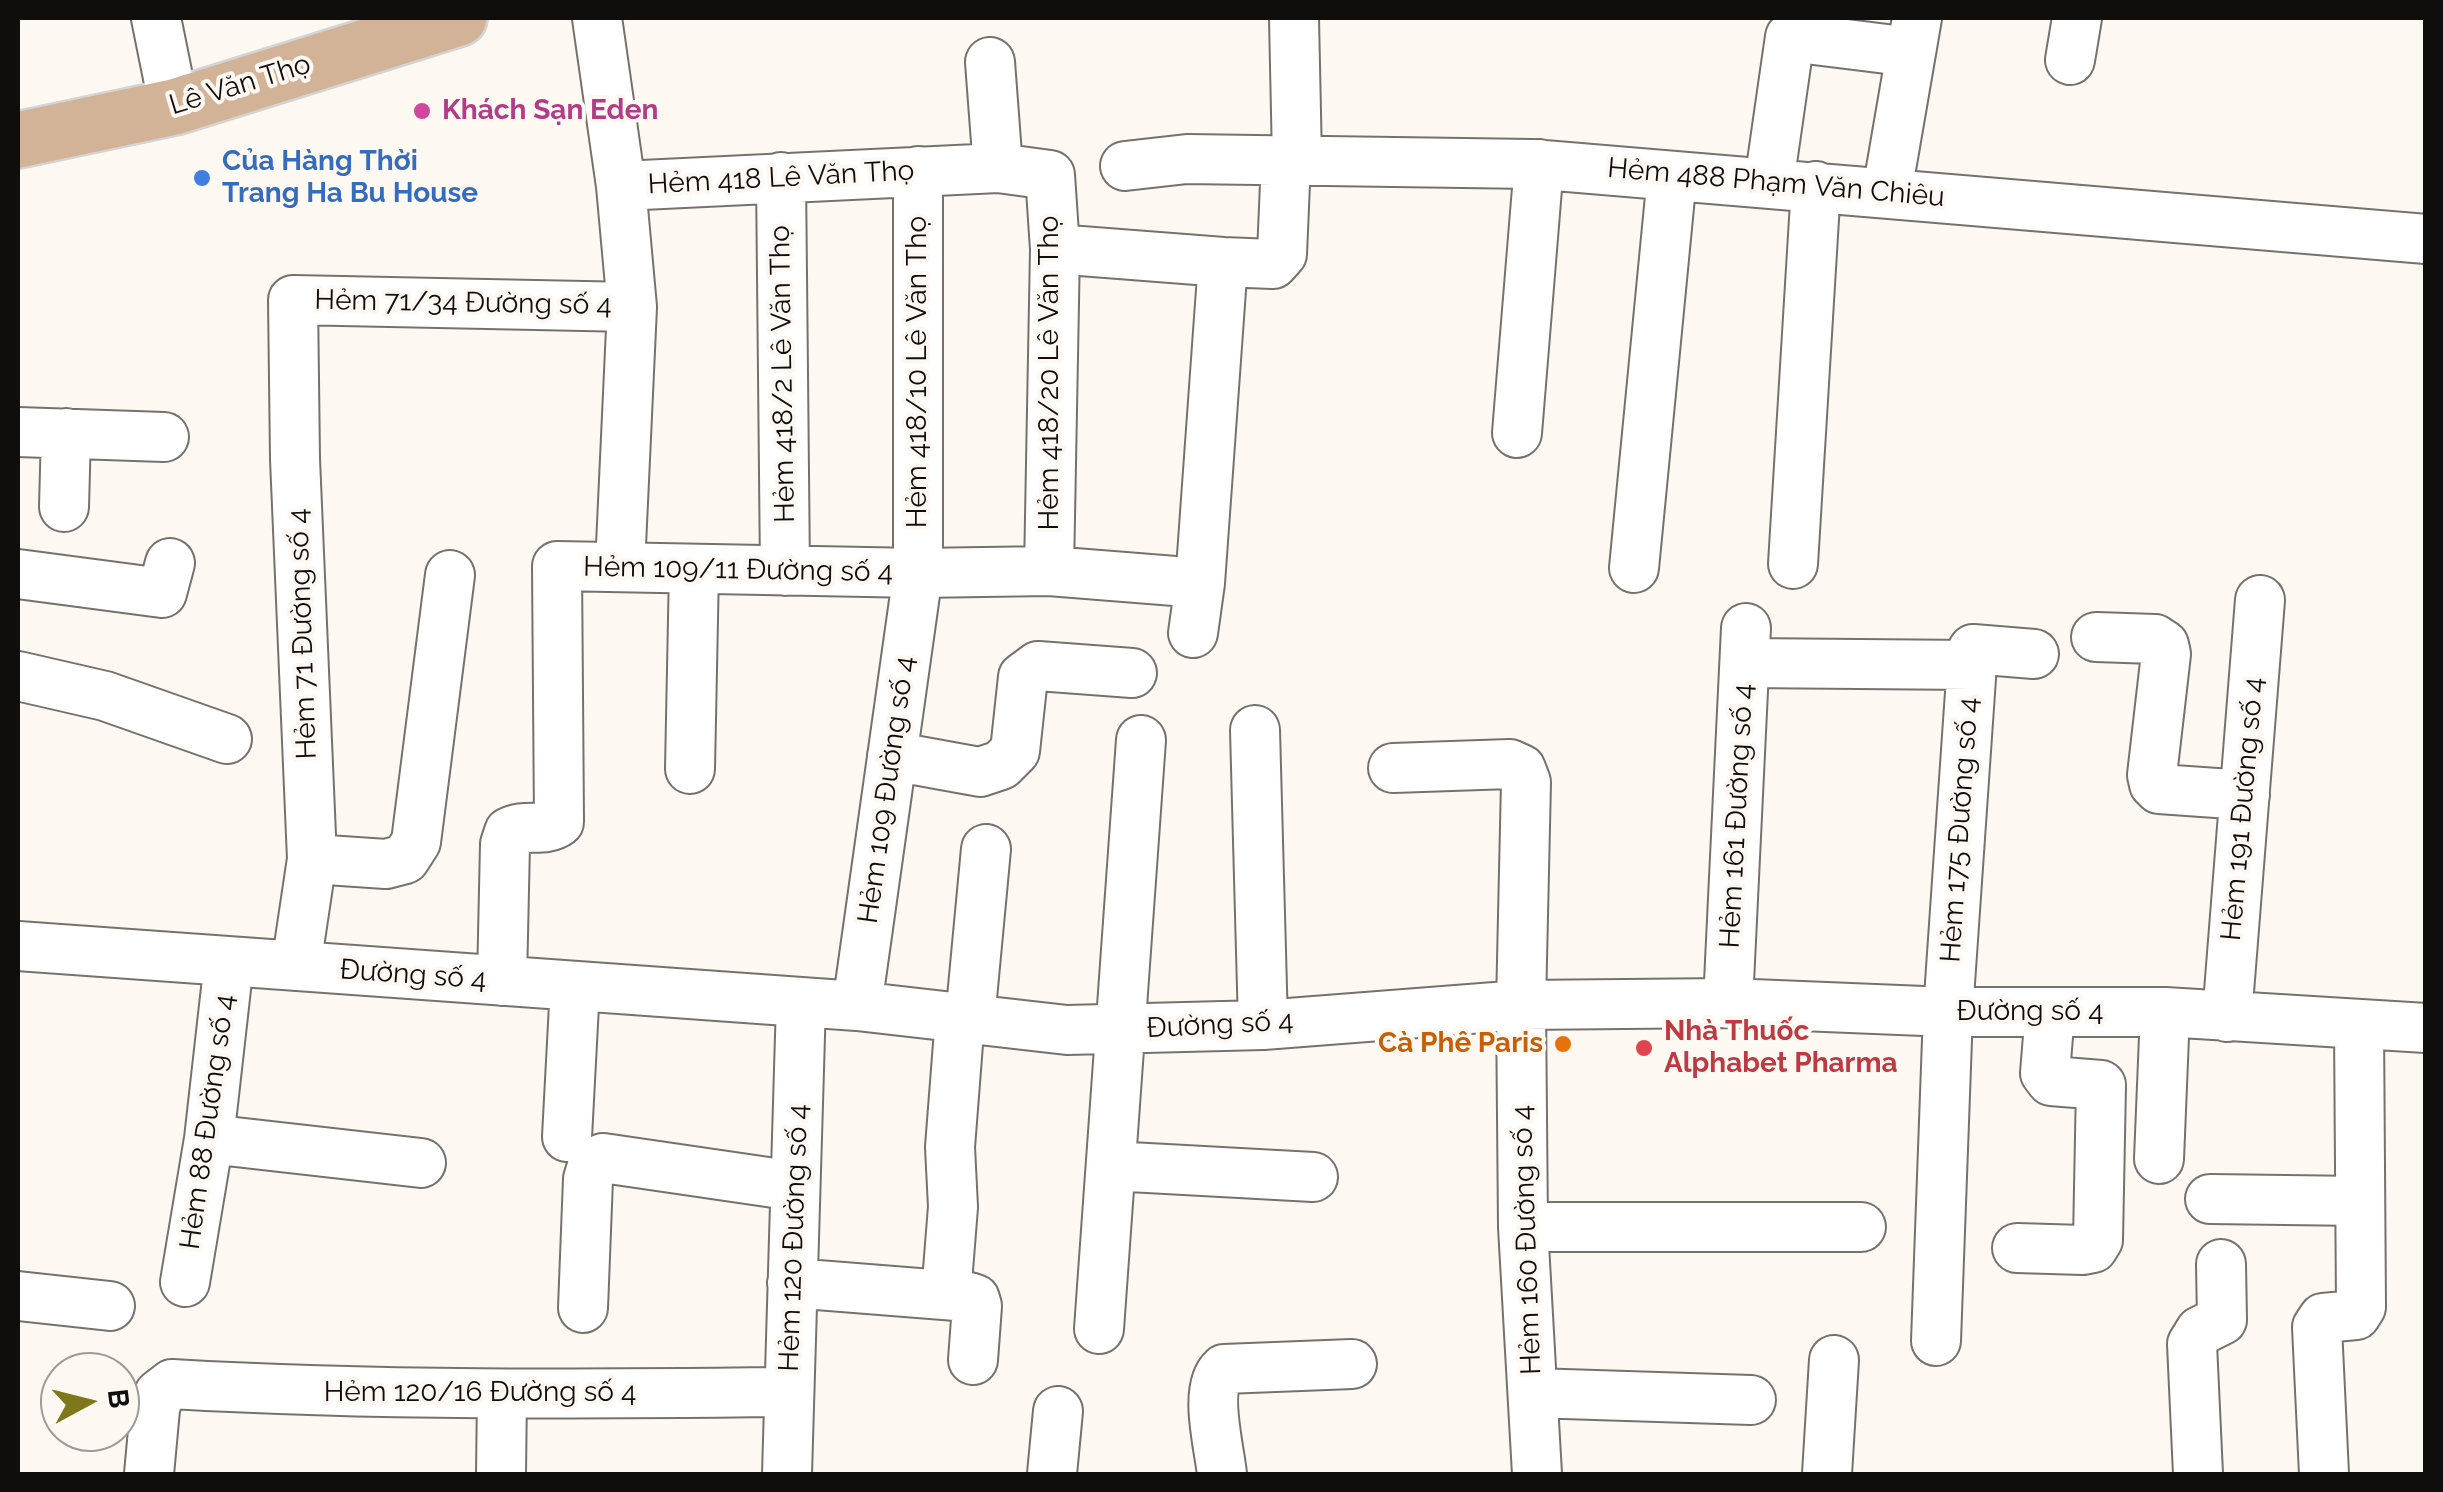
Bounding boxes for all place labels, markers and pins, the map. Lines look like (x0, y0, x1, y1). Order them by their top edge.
place label: Khách Sạn Eden (442, 94, 658, 128)
marker: Khách Sạn Eden (411, 100, 433, 122)
place label: Của Hàng Thời Trang Ha Bu House (222, 145, 478, 211)
marker: Của Hàng Thời Trang Ha Bu House (191, 167, 213, 189)
place label: Nhà Thuốc Alphabet Pharma (1664, 1015, 1898, 1081)
place label: Cà Phê Paris (1378, 1027, 1543, 1061)
marker: Cà Phê Paris (1552, 1033, 1574, 1055)
marker: Nhà Thuốc Alphabet Pharma (1633, 1037, 1655, 1059)

